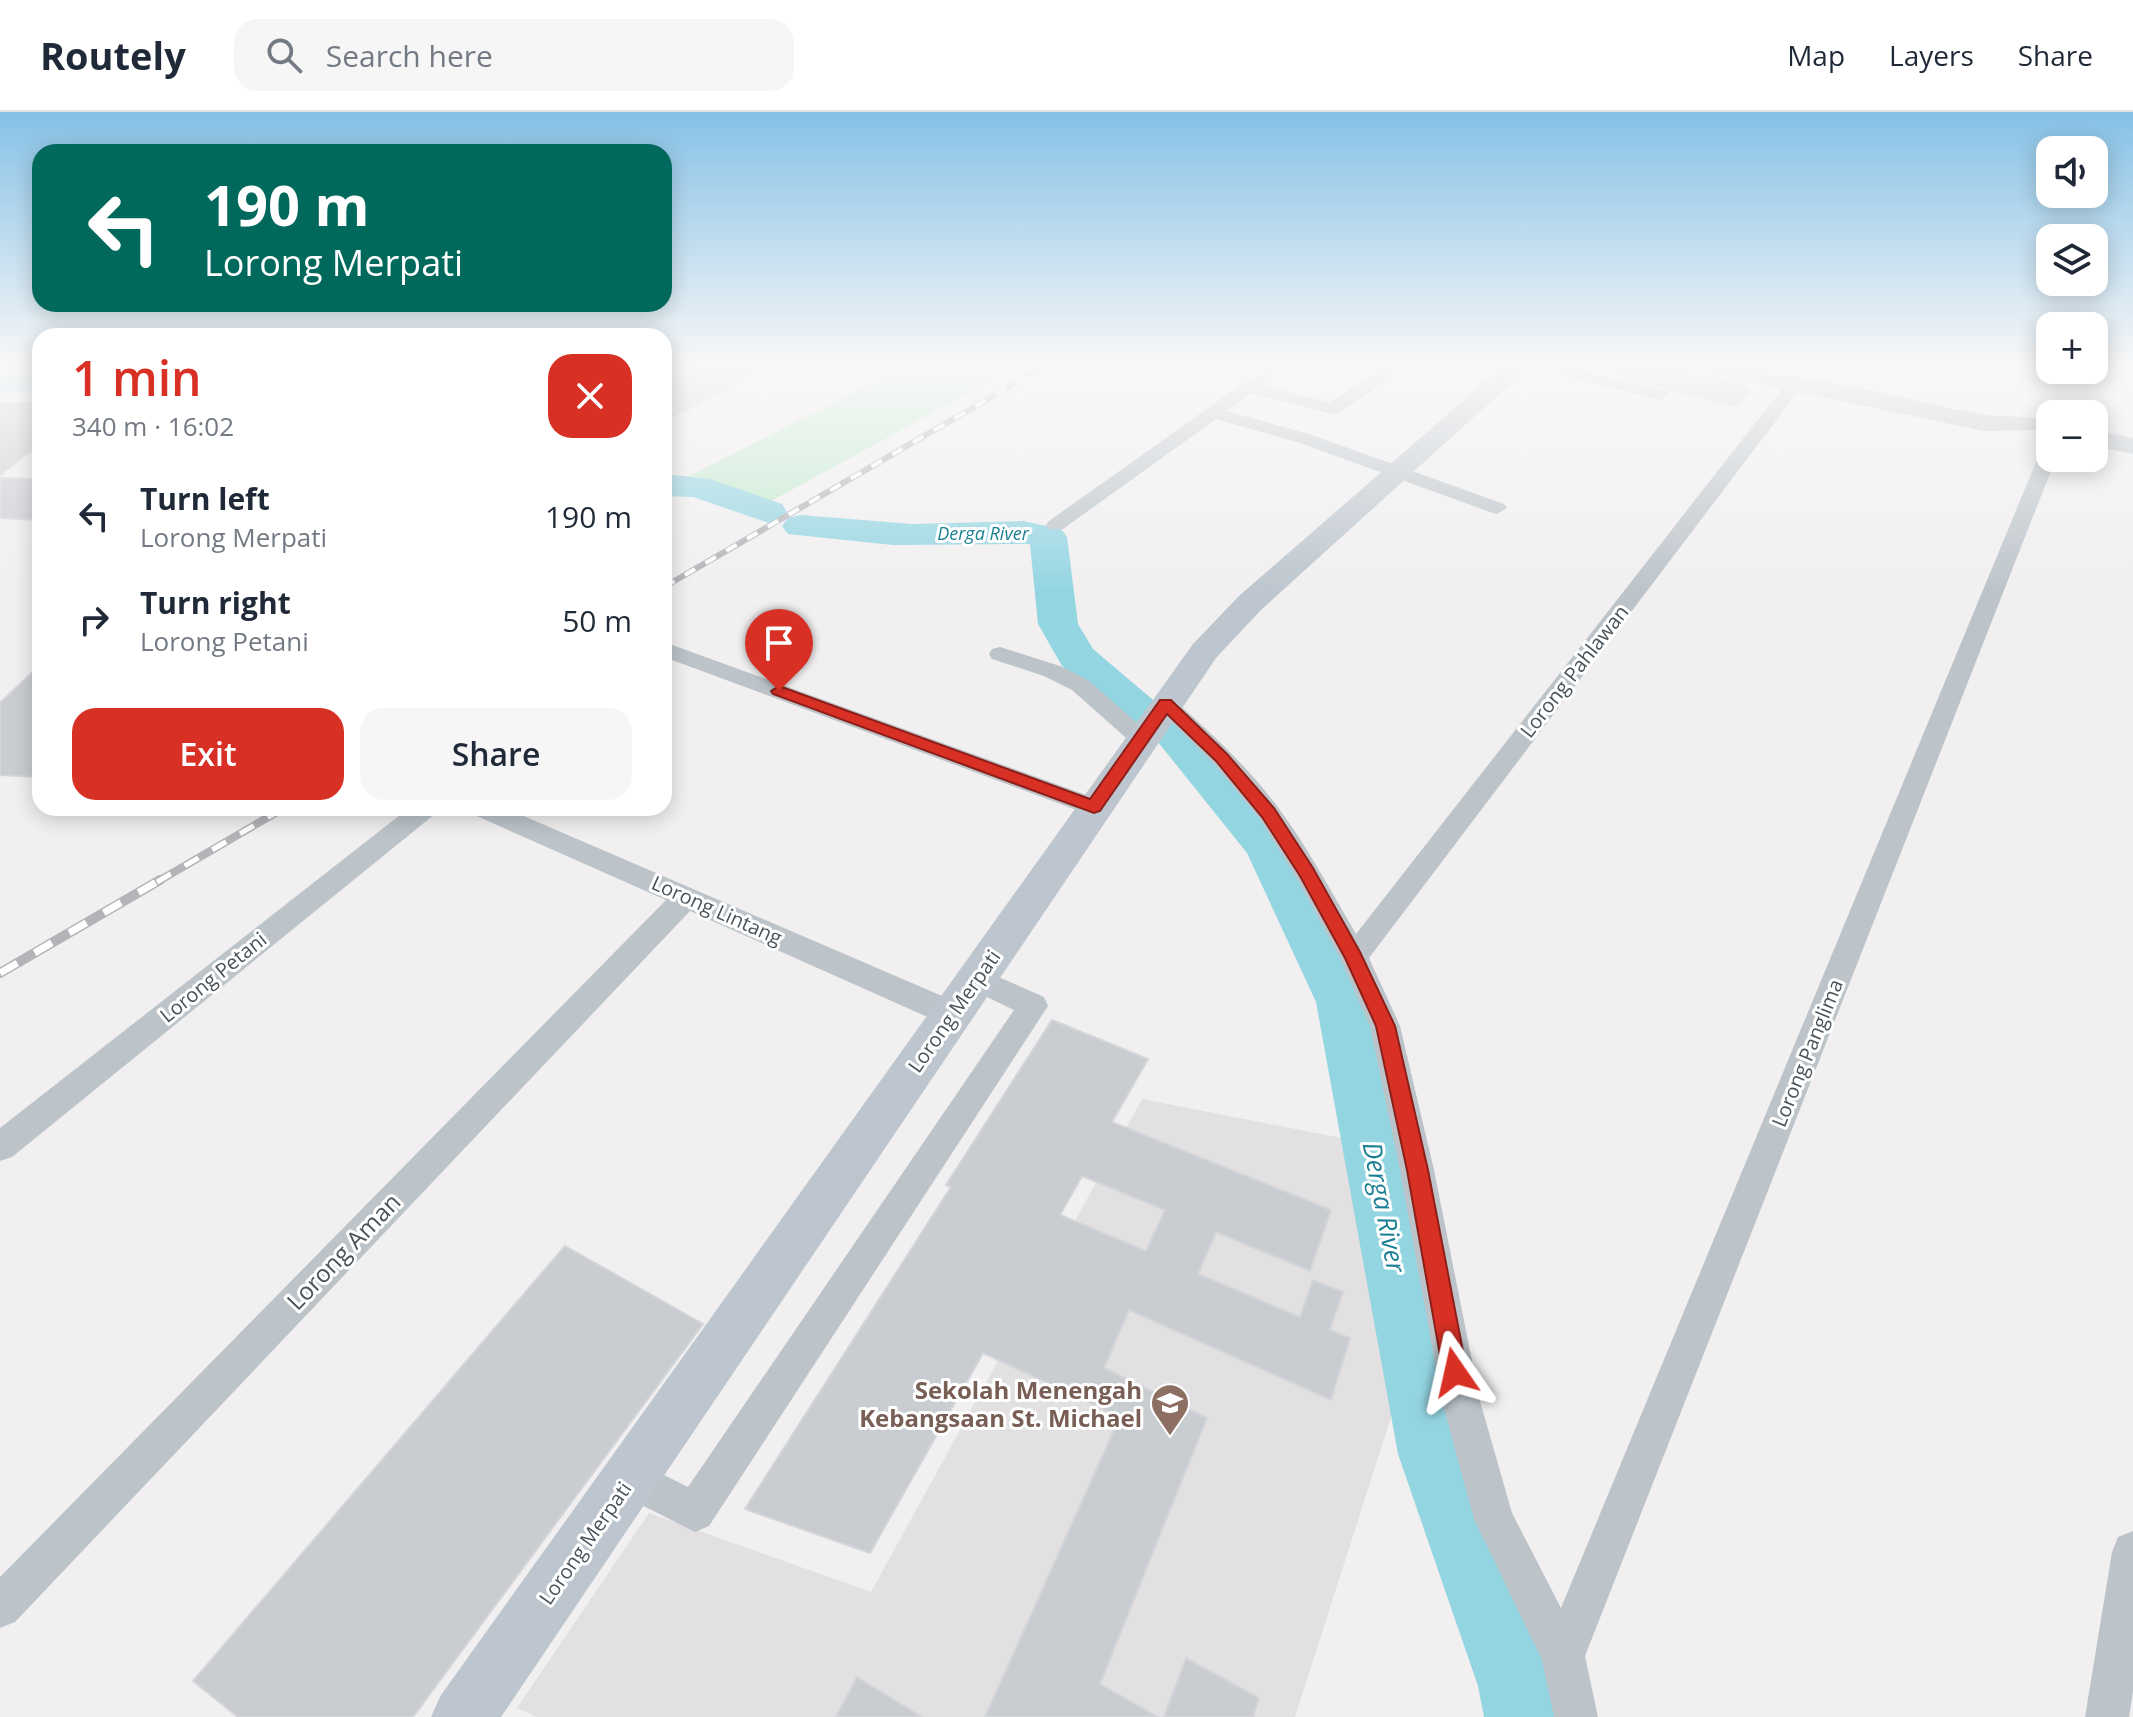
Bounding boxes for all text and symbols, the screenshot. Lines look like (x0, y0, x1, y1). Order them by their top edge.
search box (234, 19, 794, 91)
text: Routely (40, 29, 186, 81)
icon: search (262, 33, 306, 77)
text: Search here (326, 35, 493, 76)
text: Map (1787, 36, 1845, 74)
text: Layers (1889, 36, 1974, 74)
text: Share (2018, 36, 2093, 74)
map controls (2036, 136, 2108, 472)
button: sound (2036, 136, 2108, 208)
text: 190 m (204, 166, 370, 242)
icon: left (72, 176, 176, 280)
button: layers (2036, 224, 2108, 296)
text: Lorong Merpati (204, 238, 463, 287)
button: + (2036, 312, 2108, 384)
text: 1 min (72, 345, 202, 410)
button: close (548, 354, 632, 438)
button: − (2036, 400, 2108, 472)
text: 340 m · 16:02 (72, 408, 234, 444)
text: Turn left (140, 478, 270, 519)
icon: left (72, 494, 116, 538)
text: 190 m (545, 496, 632, 537)
text: Lorong Merpati (140, 519, 327, 555)
water label: Derga River (937, 521, 1030, 545)
text: Turn right (140, 582, 291, 623)
icon: right (72, 598, 116, 642)
street label: Lorong Pahlawan (1514, 599, 1634, 743)
text: 50 m (562, 600, 632, 641)
pin (745, 609, 813, 691)
icon: arrive (757, 621, 801, 665)
text: Lorong Petani (140, 623, 309, 659)
button: Exit (72, 708, 344, 800)
button: Share (360, 708, 632, 800)
street label: Lorong Lintang (648, 869, 787, 951)
street label: Lorong Petani (154, 926, 272, 1028)
street label: Lorong Merpati (902, 944, 1006, 1078)
street label: Lorong Panglima (1765, 975, 1849, 1131)
water label: Derga River (1355, 1139, 1416, 1277)
street label: Lorong Aman (279, 1185, 407, 1317)
position arrow (1413, 1330, 1497, 1414)
place label: Sekolah Menengah Kebangsaan St. Michael (859, 1373, 1142, 1434)
school or university icon: Sekolah Menengah Kebangsaan St. Michael (1149, 1382, 1191, 1437)
street label: Lorong Merpati (533, 1476, 637, 1610)

